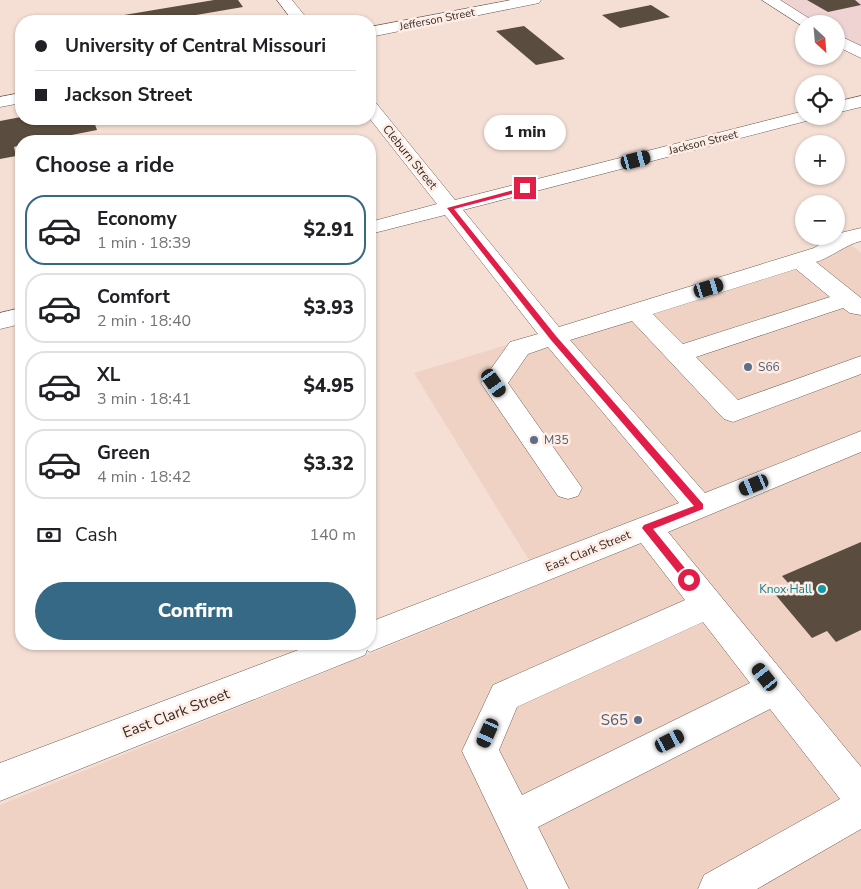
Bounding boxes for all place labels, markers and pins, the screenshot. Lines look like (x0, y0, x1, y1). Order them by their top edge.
place label: S66 (758, 359, 780, 375)
marker: S66 (742, 361, 754, 373)
place label: M35 (544, 432, 569, 448)
marker: M35 (528, 434, 540, 446)
place label: Knox Hall (759, 581, 812, 597)
marker: Knox Hall (816, 583, 828, 595)
place label: S65 (601, 710, 628, 730)
marker: S65 (632, 714, 644, 726)

